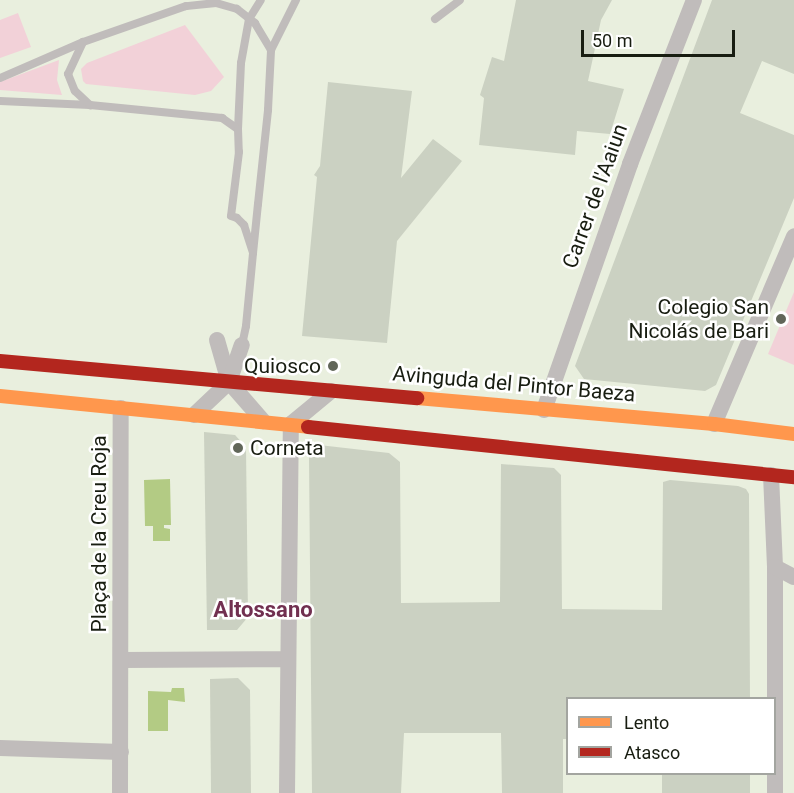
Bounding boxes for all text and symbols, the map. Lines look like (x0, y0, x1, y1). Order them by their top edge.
scale bar (584, 18, 738, 56)
text: 50 m (592, 30, 632, 51)
street label: Carrer de l'Aaiun (557, 120, 633, 272)
place label: Colegio San Nicolás de Bari (628, 294, 769, 344)
marker: Colegio San Nicolás de Bari (774, 312, 788, 326)
place label: Quiosco (244, 353, 321, 379)
marker: Quiosco (326, 359, 340, 373)
street label: Avinguda del Pintor Baeza (392, 361, 636, 407)
street label: Plaça de la Creu Roja (86, 435, 112, 633)
place label: Corneta (250, 435, 324, 461)
marker: Corneta (231, 441, 245, 455)
district label: Altossano (213, 597, 313, 623)
legend (566, 697, 776, 775)
text: Lento (624, 712, 669, 733)
text: Atasco (624, 742, 680, 763)

